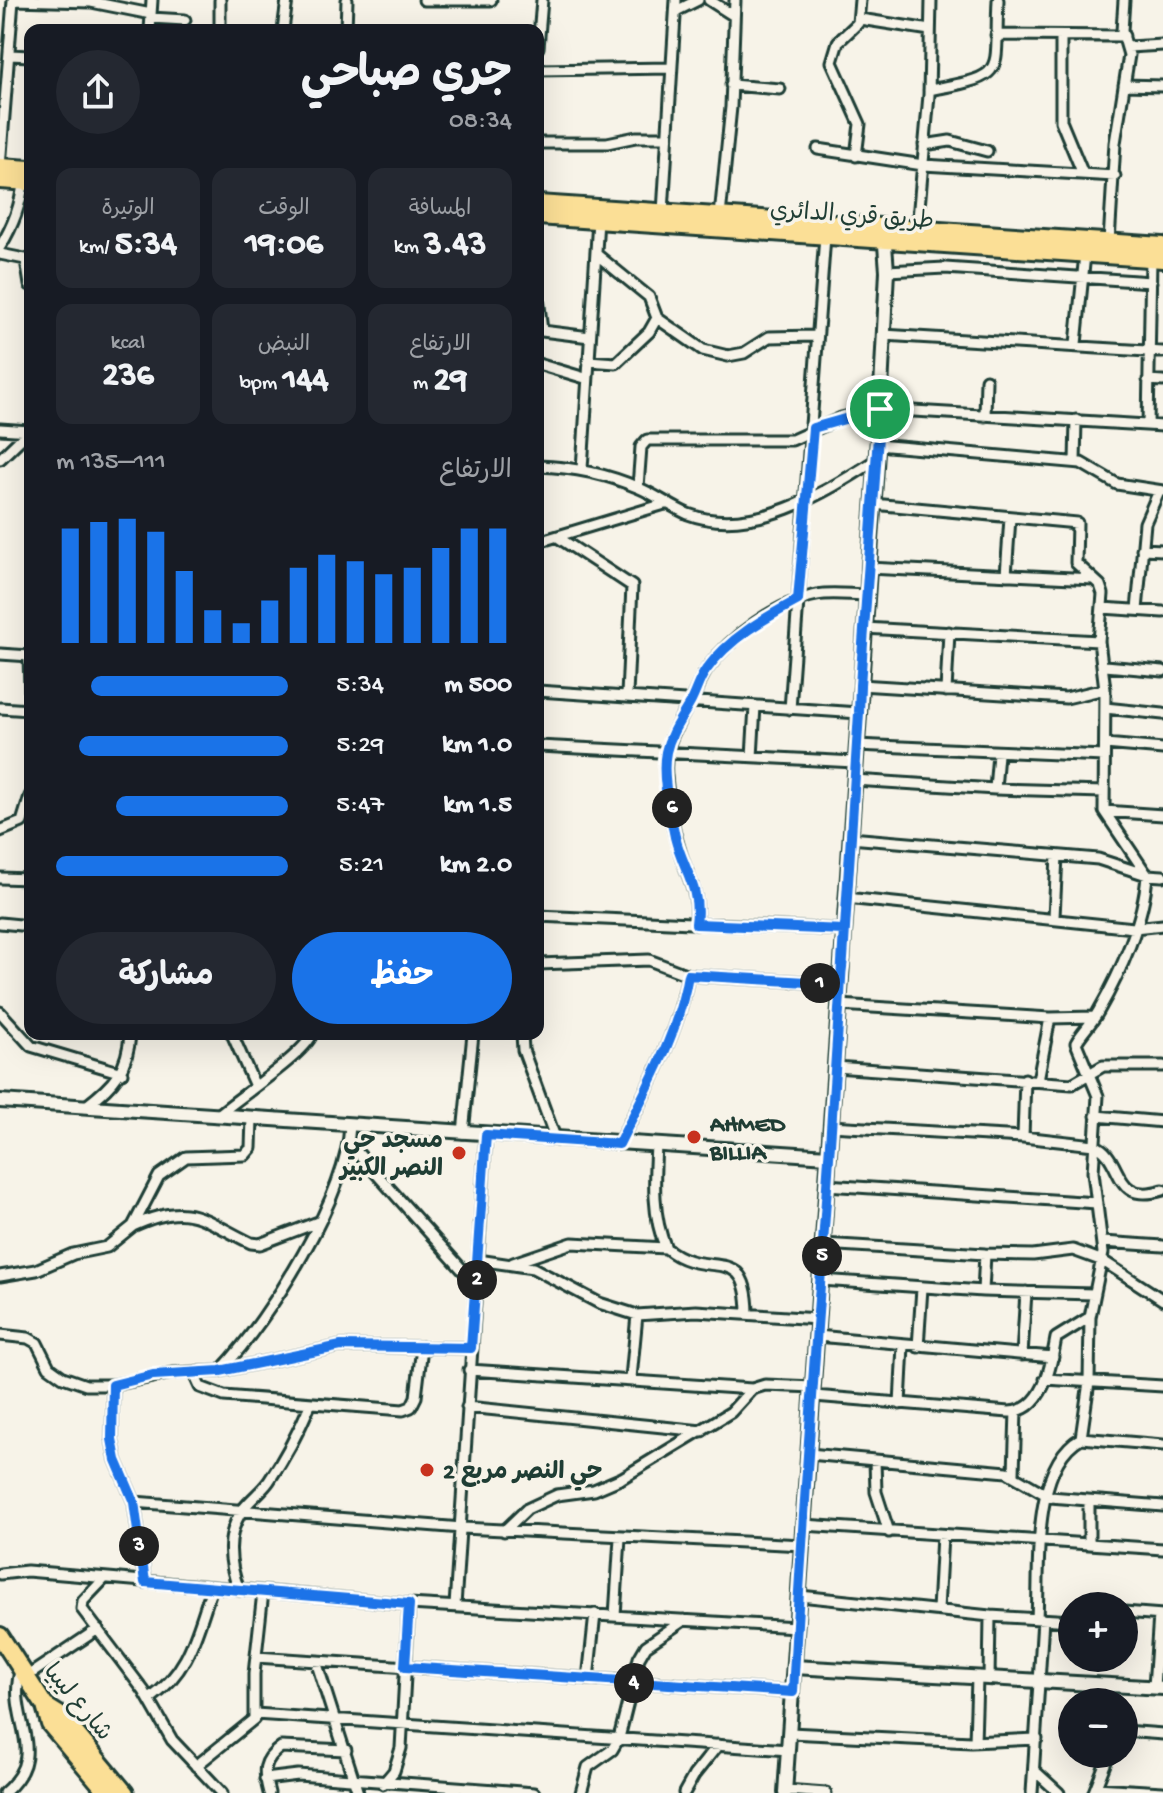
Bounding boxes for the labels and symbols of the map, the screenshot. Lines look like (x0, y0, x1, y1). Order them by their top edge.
street label: طريق قري الدائري (769, 197, 935, 238)
pin (846, 375, 914, 443)
pin: 6 (652, 788, 692, 828)
pin: 1 (800, 963, 840, 1003)
place label: AHMED BILLIA (709, 1112, 786, 1169)
place label: مسجد حي النصر الكبير (338, 1128, 443, 1185)
marker: AHMED BILLIA (685, 1128, 703, 1146)
marker: مسجد حي النصر الكبير (450, 1144, 468, 1162)
pin: 5 (802, 1236, 842, 1276)
pin: 2 (457, 1260, 497, 1300)
place label: حي النصر مربع 2 (443, 1459, 603, 1491)
marker: حي النصر مربع 2 (418, 1461, 436, 1479)
pin: 3 (119, 1526, 159, 1566)
street label: شارع ليبيا (35, 1659, 117, 1748)
pin: 4 (614, 1663, 654, 1703)

